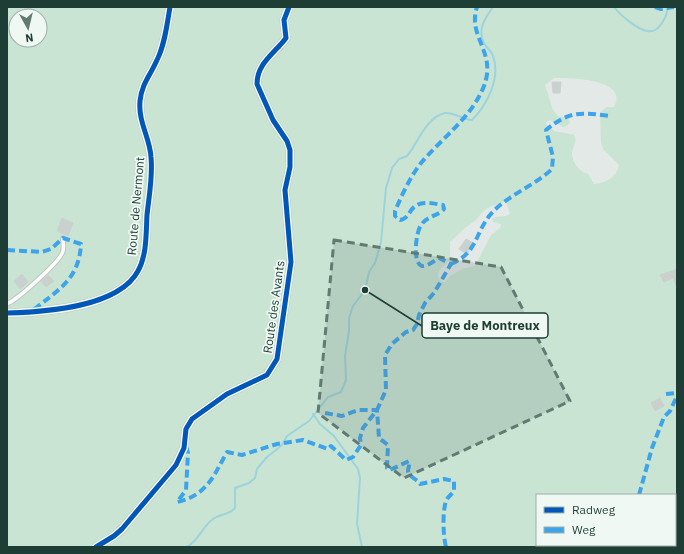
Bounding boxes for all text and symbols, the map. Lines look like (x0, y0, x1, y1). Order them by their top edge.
north arrow (8, 8, 48, 48)
text: N (24, 30, 34, 45)
street label: Route de Nermont (124, 156, 147, 256)
street label: Route des Avants (260, 260, 287, 354)
callout: Baye de Montreux (422, 313, 548, 338)
text: Baye de Montreux (430, 317, 541, 334)
legend (536, 494, 676, 546)
text: Radweg (572, 502, 616, 517)
text: Weg (572, 522, 596, 537)

